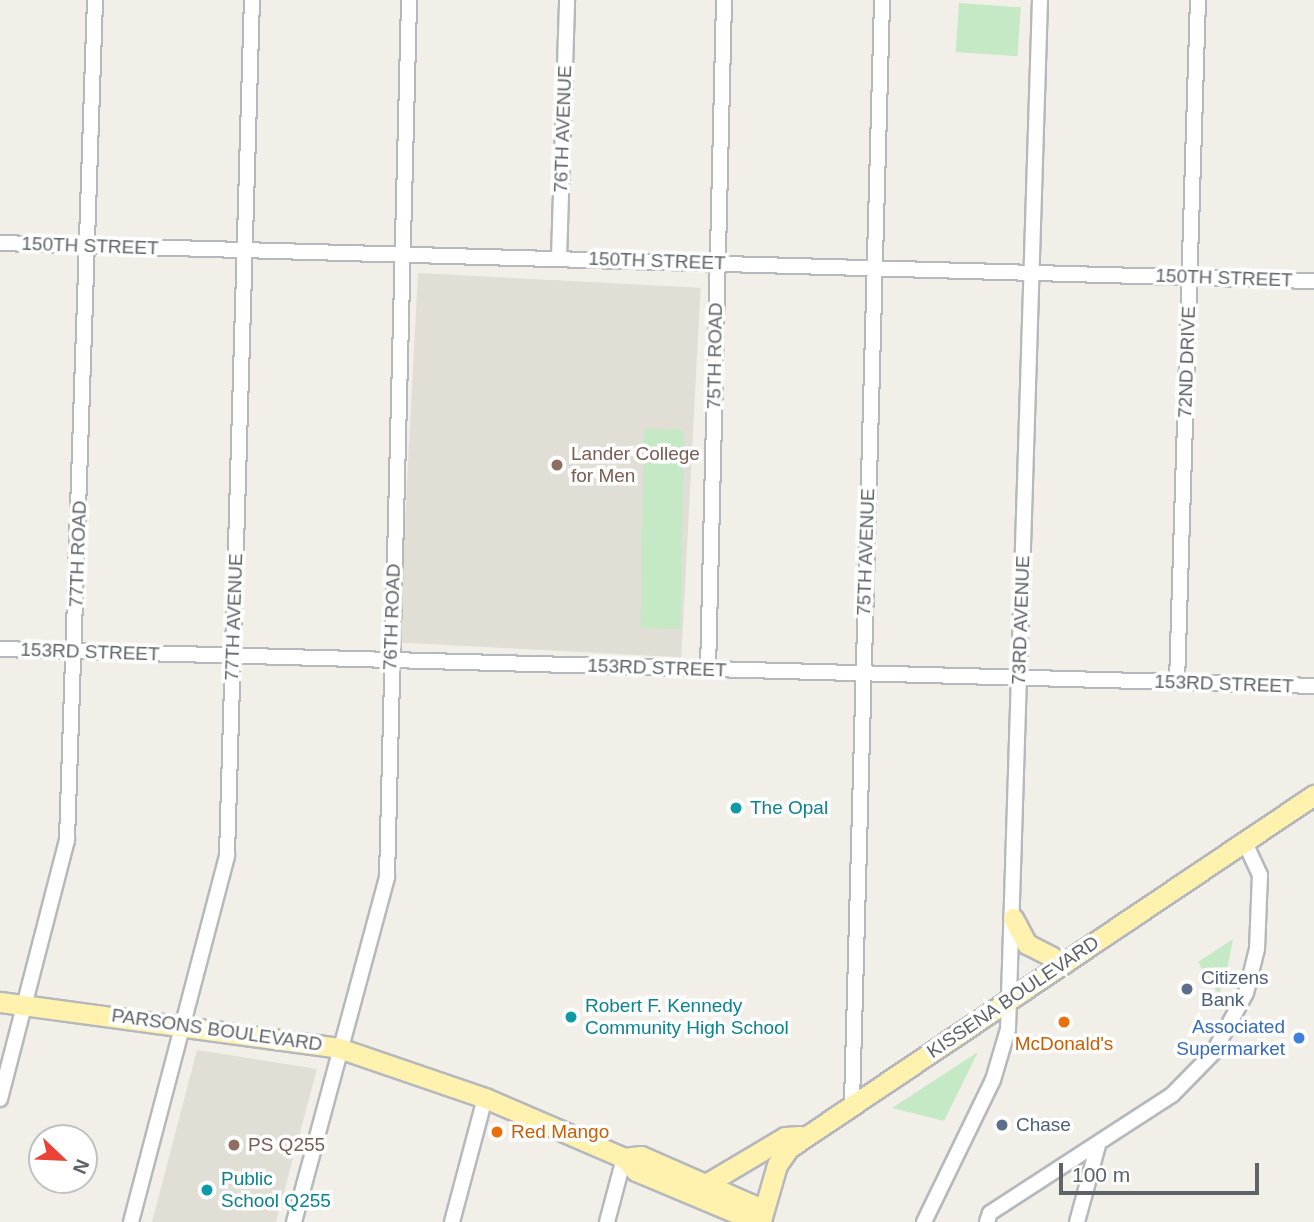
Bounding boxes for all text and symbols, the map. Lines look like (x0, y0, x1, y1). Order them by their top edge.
street label: 76TH AVENUE (549, 64, 577, 194)
street label: 150TH STREET (21, 232, 159, 260)
street label: 150TH STREET (588, 247, 726, 275)
street label: 150TH STREET (1155, 264, 1293, 292)
street label: 75TH ROAD (703, 302, 727, 410)
street label: 72ND DRIVE (1174, 306, 1200, 418)
place label: Lander College for Men (571, 443, 700, 487)
marker: Lander College for Men (549, 457, 565, 473)
street label: 75TH AVENUE (852, 487, 880, 617)
street label: 77TH ROAD (65, 500, 91, 608)
street label: 77TH AVENUE (220, 552, 248, 682)
street label: 73RD AVENUE (1007, 554, 1035, 686)
street label: 76TH ROAD (379, 563, 405, 671)
street label: 153RD STREET (20, 638, 160, 666)
street label: 153RD STREET (587, 654, 727, 682)
street label: 153RD STREET (1154, 670, 1294, 698)
place label: The Opal (750, 797, 828, 819)
marker: The Opal (728, 800, 744, 816)
street label: KISSENA BOULEVARD (922, 931, 1104, 1063)
place label: Citizens Bank (1201, 967, 1269, 1011)
marker: Citizens Bank (1179, 981, 1195, 997)
place label: Robert F. Kennedy Community High School (585, 995, 789, 1039)
street label: PARSONS BOULEVARD (110, 1004, 324, 1056)
marker: Robert F. Kennedy Community High School (563, 1009, 579, 1025)
marker: McDonald's (1056, 1014, 1072, 1030)
place label: Associated Supermarket (1176, 1016, 1285, 1060)
marker: Associated Supermarket (1291, 1030, 1307, 1046)
place label: McDonald's (1015, 1033, 1113, 1055)
place label: Chase (1016, 1114, 1071, 1136)
marker: Chase (994, 1117, 1010, 1133)
place label: Red Mango (511, 1121, 609, 1143)
north arrow (28, 1124, 98, 1194)
marker: Red Mango (489, 1124, 505, 1140)
place label: PS Q255 (248, 1134, 325, 1156)
marker: PS Q255 (226, 1137, 242, 1153)
scale bar (1062, 1148, 1262, 1192)
text: N (69, 1156, 93, 1177)
text: 100 m (1072, 1163, 1130, 1186)
place label: Public School Q255 (221, 1168, 331, 1212)
marker: Public School Q255 (199, 1182, 215, 1198)

